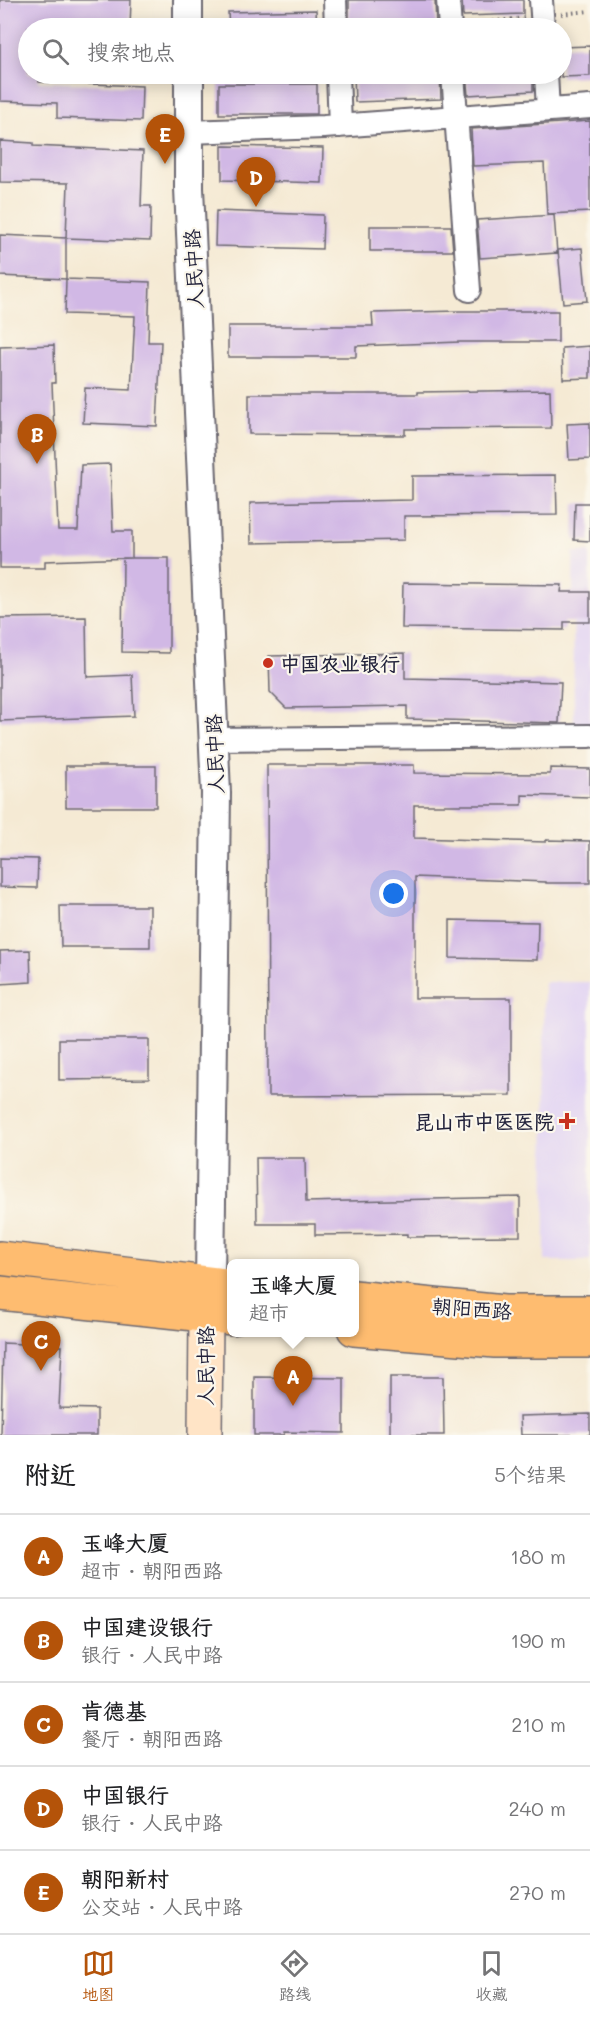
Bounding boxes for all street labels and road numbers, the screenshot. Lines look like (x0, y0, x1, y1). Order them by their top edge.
street label: 人民中路 (178, 227, 208, 310)
street label: 人民中路 (200, 713, 228, 794)
street label: 朝阳西路 (431, 1292, 514, 1324)
street label: 人民中路 (192, 1325, 218, 1406)

